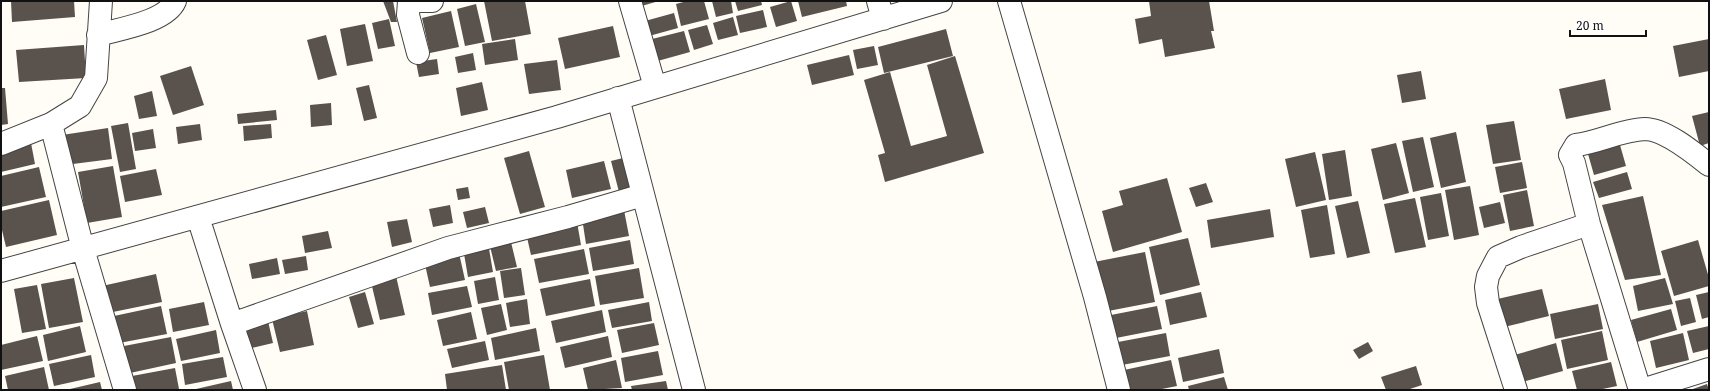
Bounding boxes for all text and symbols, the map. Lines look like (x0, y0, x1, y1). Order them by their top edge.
scale bar (1570, 12, 1646, 38)
text: 20 m (1576, 17, 1604, 34)

